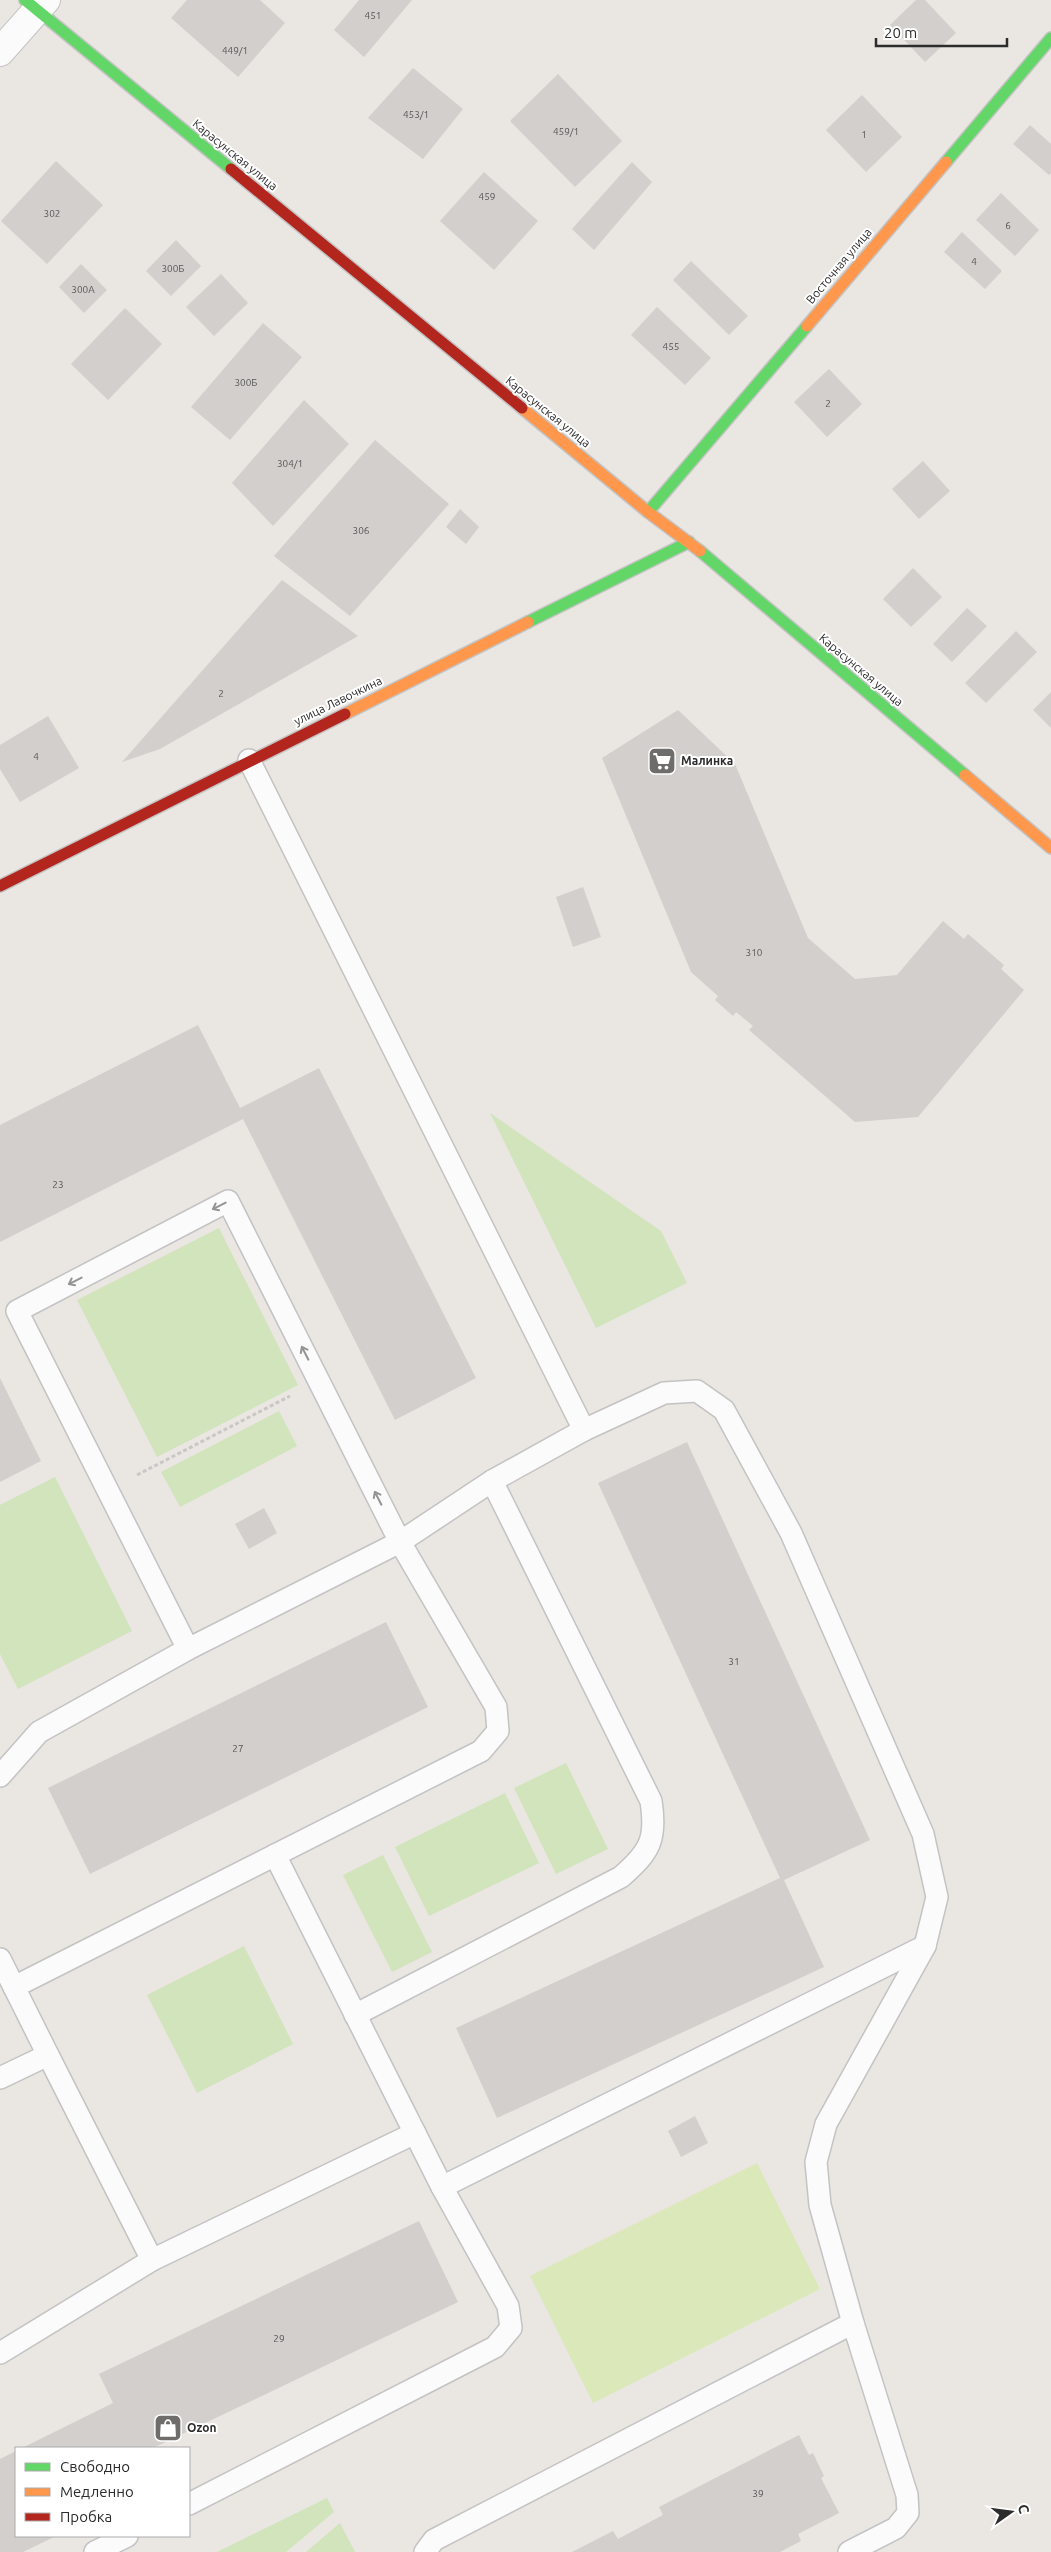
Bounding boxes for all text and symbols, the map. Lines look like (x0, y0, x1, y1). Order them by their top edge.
house number: 451 (365, 10, 381, 21)
scale bar (876, 15, 1007, 47)
text: 20 m (884, 24, 917, 41)
house number: 449/1 (222, 45, 248, 56)
house number: 453/1 (403, 109, 429, 120)
street label: Карасунская улица (190, 116, 280, 193)
house number: 459/1 (553, 126, 579, 137)
house number: 1 (861, 129, 867, 140)
house number: 459 (479, 191, 495, 202)
house number: 302 (44, 208, 60, 219)
house number: 6 (1005, 220, 1011, 231)
street label: Восточная улица (803, 225, 874, 306)
house number: 4 (971, 256, 977, 267)
house number: 300Б (161, 263, 185, 274)
house number: 300А (71, 284, 95, 295)
house number: 455 (663, 341, 679, 352)
street label: Карасунская улица (503, 373, 593, 450)
house number: 300Б (234, 377, 258, 388)
house number: 2 (825, 398, 831, 409)
house number: 304/1 (277, 458, 303, 469)
house number: 306 (353, 525, 370, 536)
street label: Карасунская улица (817, 631, 906, 708)
street label: улица Лавочкина (292, 674, 384, 728)
house number: 2 (218, 688, 224, 699)
supermarket icon: Малинка (647, 746, 677, 776)
house number: 4 (33, 751, 39, 762)
place label: Малинка (681, 754, 733, 767)
house number: 310 (746, 947, 763, 958)
house number: 23 (52, 1179, 64, 1190)
one-way arrow (212, 1201, 227, 1211)
one-way arrow (68, 1277, 83, 1286)
one-way arrow (300, 1346, 309, 1361)
one-way arrow (373, 1491, 382, 1506)
house number: 31 (728, 1656, 740, 1667)
house number: 27 (232, 1743, 244, 1754)
house number: 29 (273, 2333, 285, 2344)
shop icon: Ozon (153, 2413, 183, 2443)
place label: Ozon (187, 2421, 216, 2434)
legend (15, 2447, 190, 2537)
text: Свободно (60, 2458, 130, 2475)
text: Медленно (60, 2483, 134, 2500)
north arrow (986, 2487, 1036, 2537)
house number: 39 (752, 2488, 764, 2499)
text: С (1015, 2503, 1032, 2515)
text: Пробка (60, 2508, 112, 2525)

